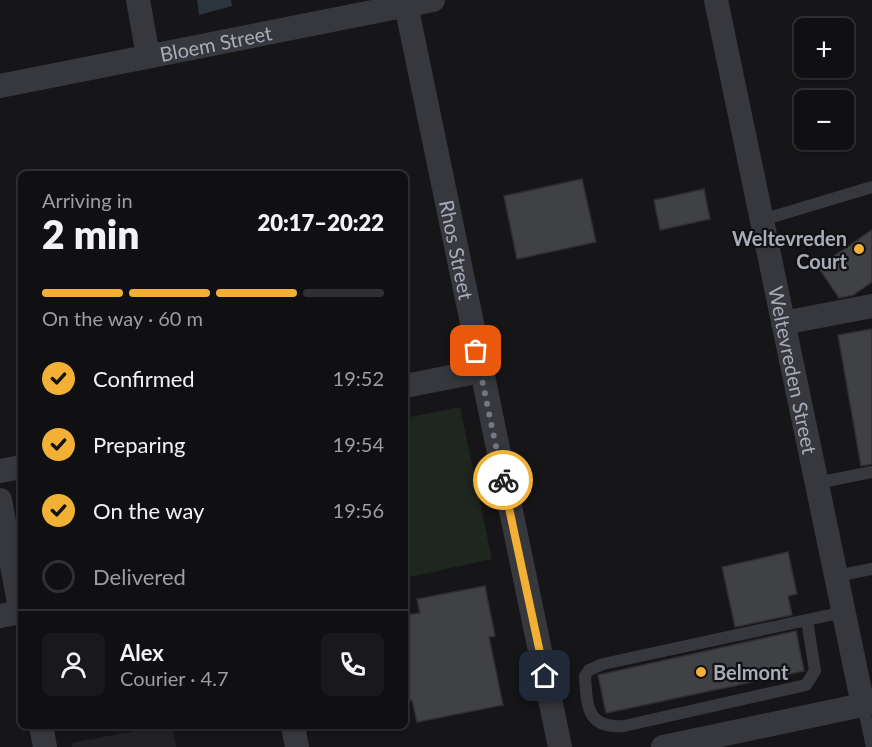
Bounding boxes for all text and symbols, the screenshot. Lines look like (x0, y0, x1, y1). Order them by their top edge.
map controls (794, 18, 854, 150)
button: + (794, 18, 854, 78)
street label: Bloem Street (158, 20, 274, 66)
button: − (794, 90, 854, 150)
text: Arriving in (42, 188, 133, 212)
street label: Rhos Street (435, 198, 479, 302)
text: 20:17–20:22 (258, 209, 384, 236)
text: 2 min (42, 211, 139, 257)
place label: Weltevreden Court (732, 226, 848, 273)
marker: Weltevreden Court (852, 242, 866, 256)
street label: Weltevreden Street (764, 284, 822, 456)
text: On the way · 60 m (42, 306, 203, 330)
pin (450, 325, 501, 376)
icon: bag (459, 334, 492, 367)
icon: check (42, 362, 75, 395)
text: Confirmed (93, 365, 195, 392)
text: 19:52 (333, 366, 384, 390)
icon: check (42, 428, 75, 461)
text: Preparing (93, 431, 185, 458)
text: 19:54 (333, 432, 384, 456)
courier (473, 450, 533, 510)
icon: bike (487, 464, 520, 497)
icon: check (42, 494, 75, 527)
text: On the way (93, 497, 204, 524)
text: 19:56 (333, 498, 384, 522)
text: Delivered (93, 563, 186, 590)
button: person (42, 633, 105, 696)
button: phone (321, 633, 384, 696)
text: Alex (120, 639, 164, 666)
pin (519, 650, 570, 701)
icon: home (528, 659, 561, 692)
place label: Belmont (713, 660, 789, 684)
marker: Belmont (694, 665, 708, 679)
text: Courier · 4.7 (120, 666, 229, 690)

